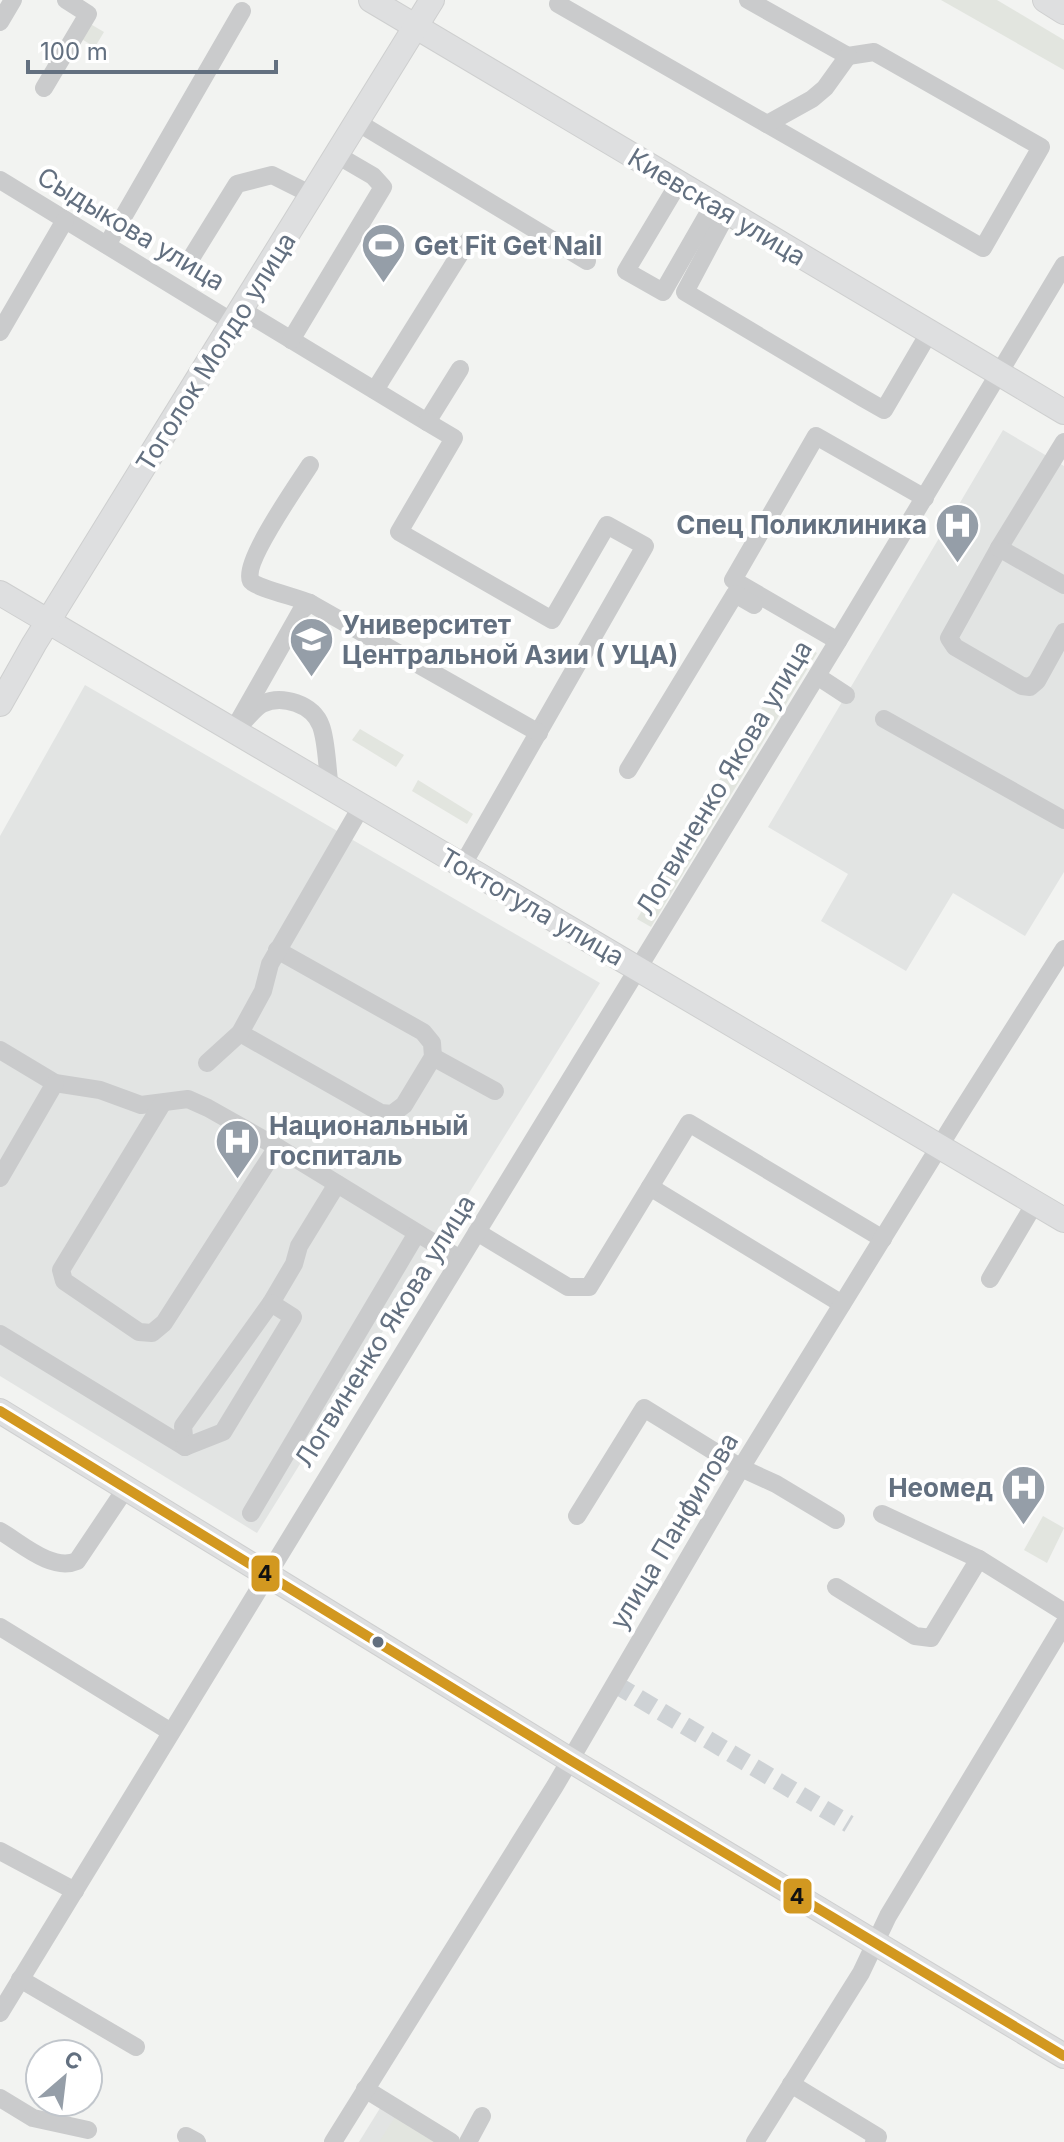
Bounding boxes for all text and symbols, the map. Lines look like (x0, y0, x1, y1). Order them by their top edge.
scale bar (28, 24, 276, 74)
text: 100 m (40, 37, 108, 66)
street label: Киевская улица (623, 141, 812, 272)
street label: Сыдыкова улица (32, 160, 231, 297)
sports icon: Get Fit Get Nail (359, 222, 407, 285)
street label: Тоголок Молдо улица (129, 227, 302, 477)
place label: Get Fit Get Nail (414, 230, 602, 261)
hospital icon: Спец Поликлиника (934, 501, 982, 564)
place label: Спец Поликлиника (676, 509, 927, 540)
place label: Университет Центральной Азии ( УЦА) (342, 609, 678, 670)
school or university icon: Университет Центральной Азии ( УЦА) (287, 616, 335, 679)
street label: Логвиненко Якова улица (629, 635, 818, 921)
street label: Токтогула улица (435, 841, 630, 972)
place label: Национальный госпиталь (269, 1110, 468, 1171)
hospital icon: Национальный госпиталь (214, 1117, 262, 1180)
street label: Логвиненко Якова улица (288, 1189, 481, 1473)
street label: улица Панфилова (603, 1427, 744, 1635)
hospital icon: Неомед (1000, 1464, 1048, 1527)
place label: Неомед (888, 1472, 993, 1503)
line badge: 4 (250, 1554, 281, 1593)
text: 4 (258, 1560, 272, 1586)
unlabelled marker (370, 1634, 386, 1650)
line badge: 4 (782, 1877, 813, 1915)
text: 4 (790, 1883, 804, 1909)
north arrow (24, 2038, 104, 2118)
text: С (60, 2045, 87, 2076)

